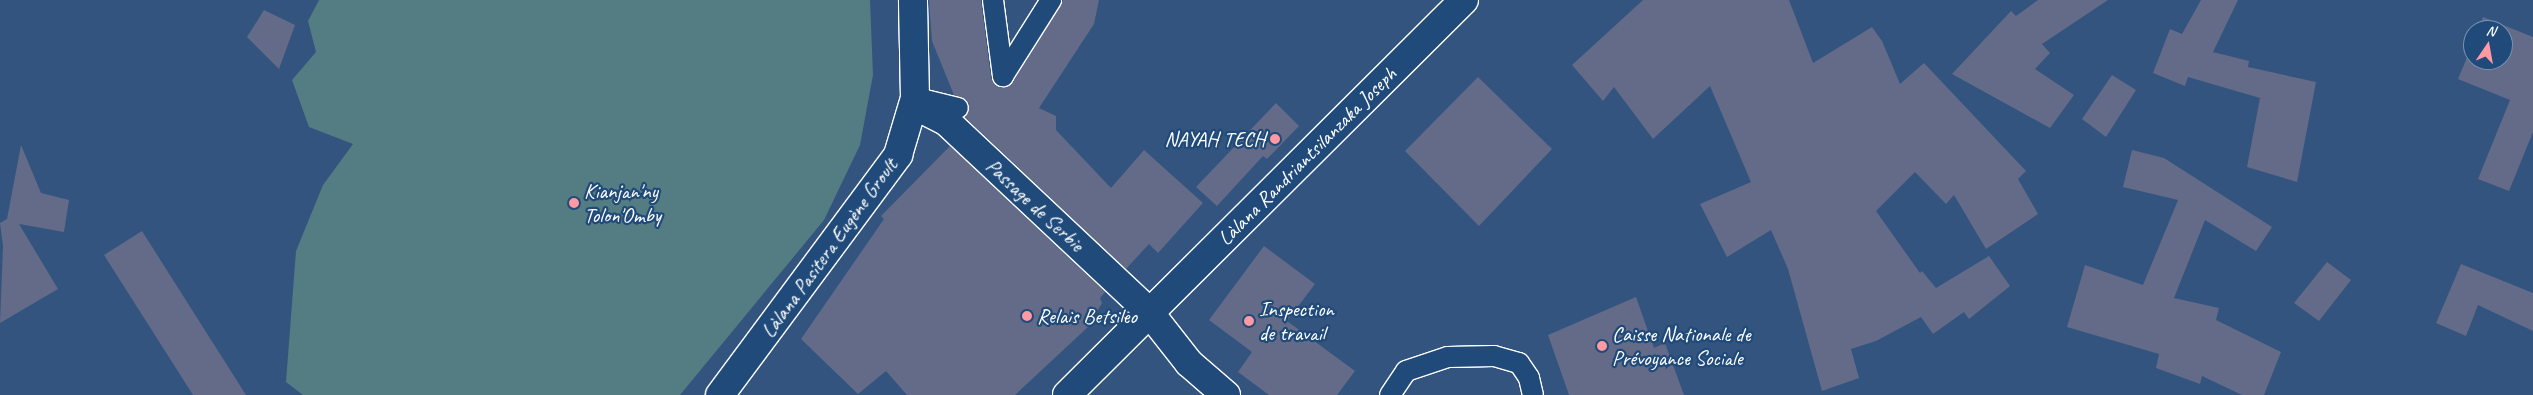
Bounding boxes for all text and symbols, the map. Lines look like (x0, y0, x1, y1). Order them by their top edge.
north arrow (2463, 20, 2513, 70)
text: N (2485, 22, 2497, 40)
street label: Làlana Randriantsilanzaka Joseph (1212, 61, 1402, 251)
place label: NAYAH TECH (1164, 126, 1265, 152)
marker: NAYAH TECH (1269, 133, 1281, 145)
street label: Làlana Pasitera Eugène Groult (755, 153, 903, 343)
street label: Passage de Serbie (981, 153, 1089, 257)
place label: Kianjan'ny Tolon'Omby (584, 178, 661, 228)
marker: Kianjan'ny Tolon'Omby (568, 197, 580, 209)
place label: Inspection de travail (1259, 296, 1334, 346)
place label: Relais Betsileo (1037, 303, 1137, 329)
marker: Relais Betsileo (1021, 310, 1033, 322)
marker: Inspection de travail (1243, 315, 1255, 327)
place label: Caisse Nationale de Prévoyance Sociale (1612, 321, 1750, 371)
marker: Caisse Nationale de Prévoyance Sociale (1596, 340, 1608, 352)

